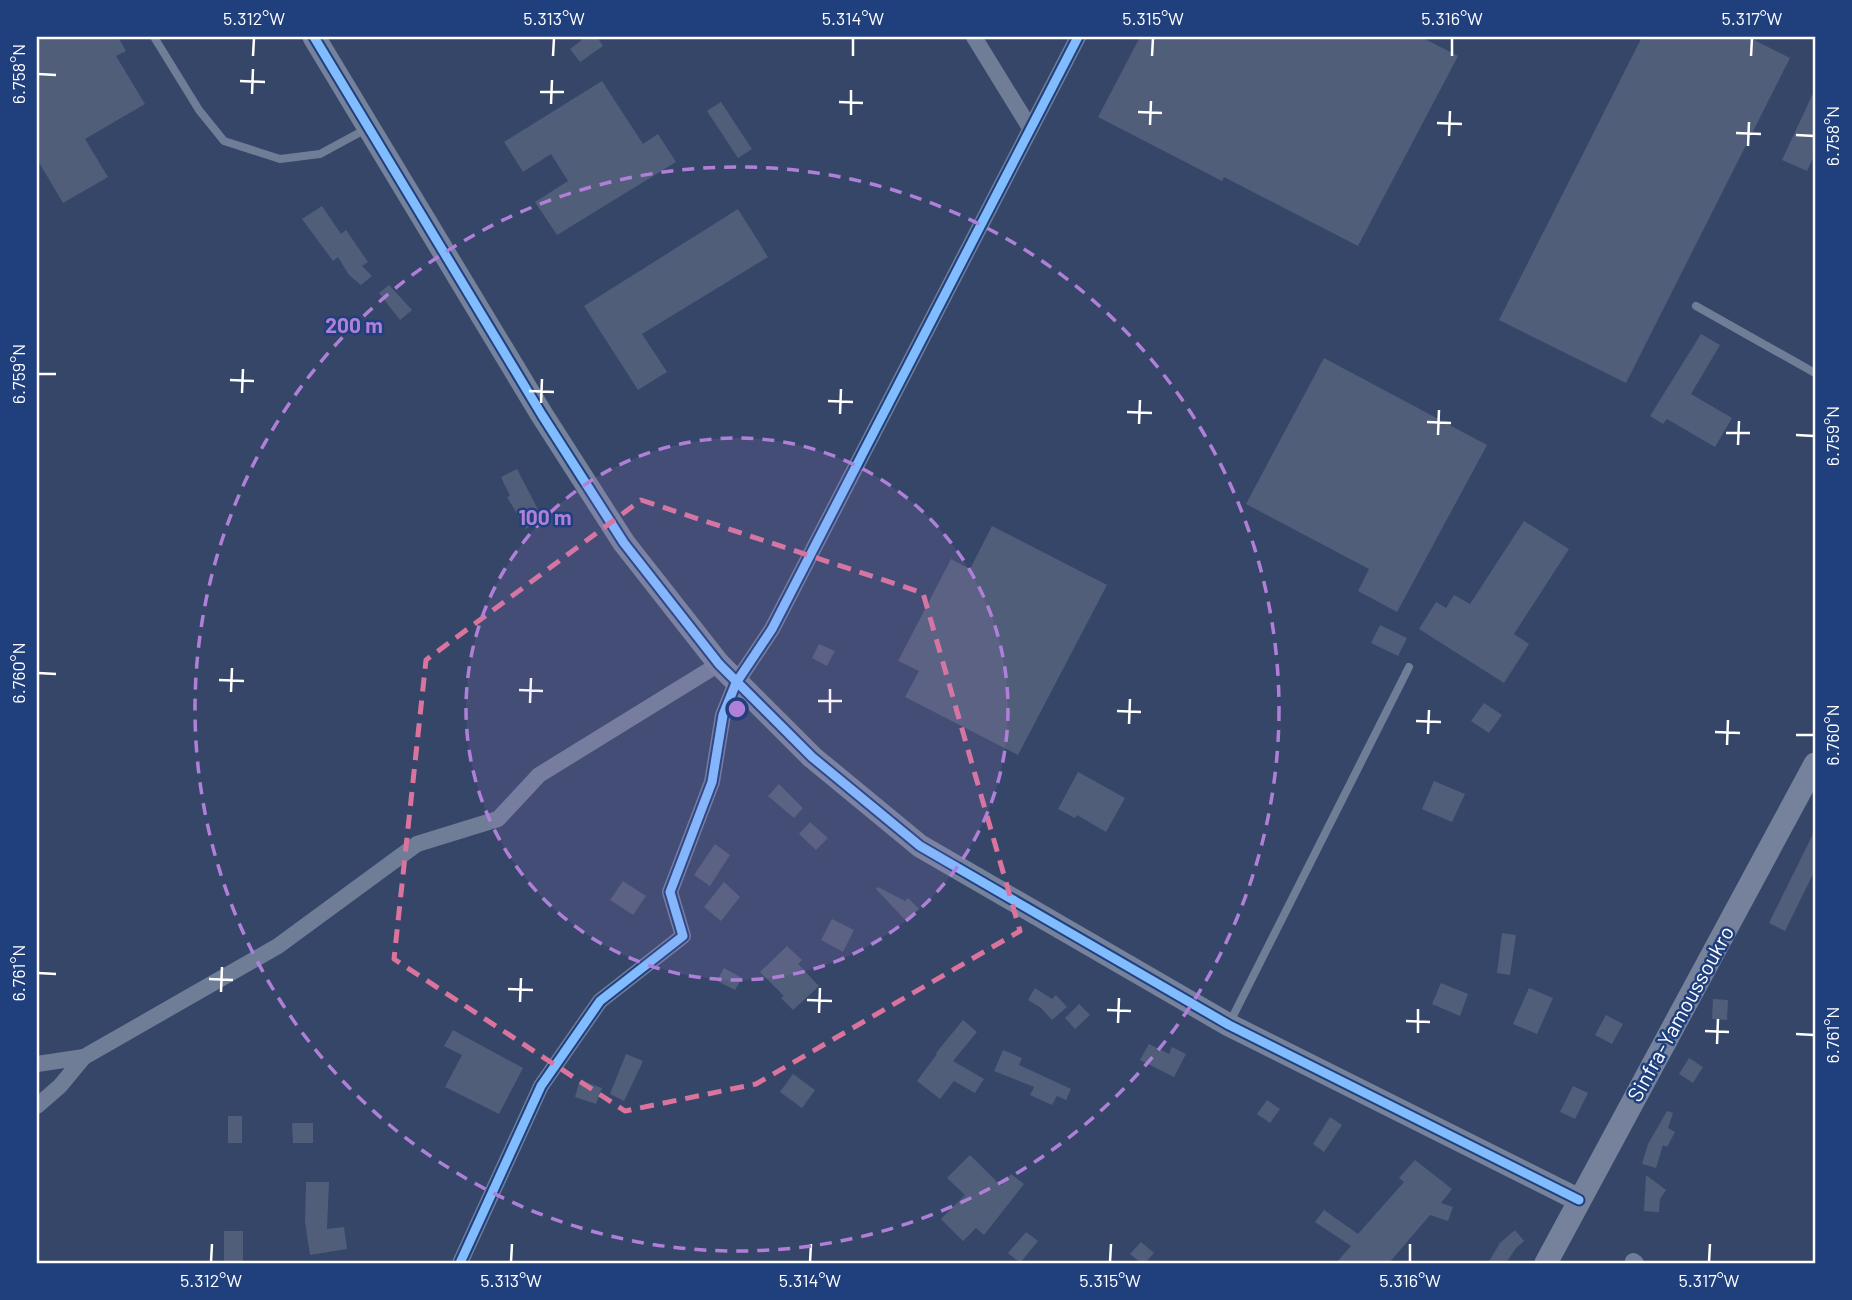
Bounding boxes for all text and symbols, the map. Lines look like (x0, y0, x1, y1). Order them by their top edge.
text: 5.312°W (223, 7, 285, 29)
text: 5.313°W (523, 7, 585, 29)
text: 5.314°W (822, 7, 884, 29)
text: 5.315°W (1122, 7, 1184, 29)
text: 5.316°W (1421, 7, 1483, 29)
text: 5.317°W (1722, 7, 1783, 29)
text: 6.758°N (7, 44, 29, 104)
text: 6.758°N (1821, 106, 1843, 166)
text: 200 m (325, 312, 383, 337)
text: 6.759°N (7, 344, 29, 404)
text: 6.759°N (1821, 406, 1843, 466)
text: 100 m (518, 504, 572, 529)
text: 6.760°N (7, 642, 29, 704)
centre of rings (725, 697, 749, 721)
text: 6.760°N (1821, 704, 1843, 766)
street label: Sinfra-Yamoussoukro (1621, 921, 1738, 1105)
text: 6.761°N (7, 944, 29, 1002)
text: 6.761°N (1821, 1006, 1843, 1064)
text: 5.312°W (180, 1269, 242, 1291)
text: 5.313°W (480, 1269, 542, 1291)
text: 5.314°W (779, 1269, 841, 1291)
text: 5.315°W (1079, 1269, 1141, 1291)
text: 5.316°W (1379, 1269, 1441, 1291)
text: 5.317°W (1679, 1269, 1740, 1291)

